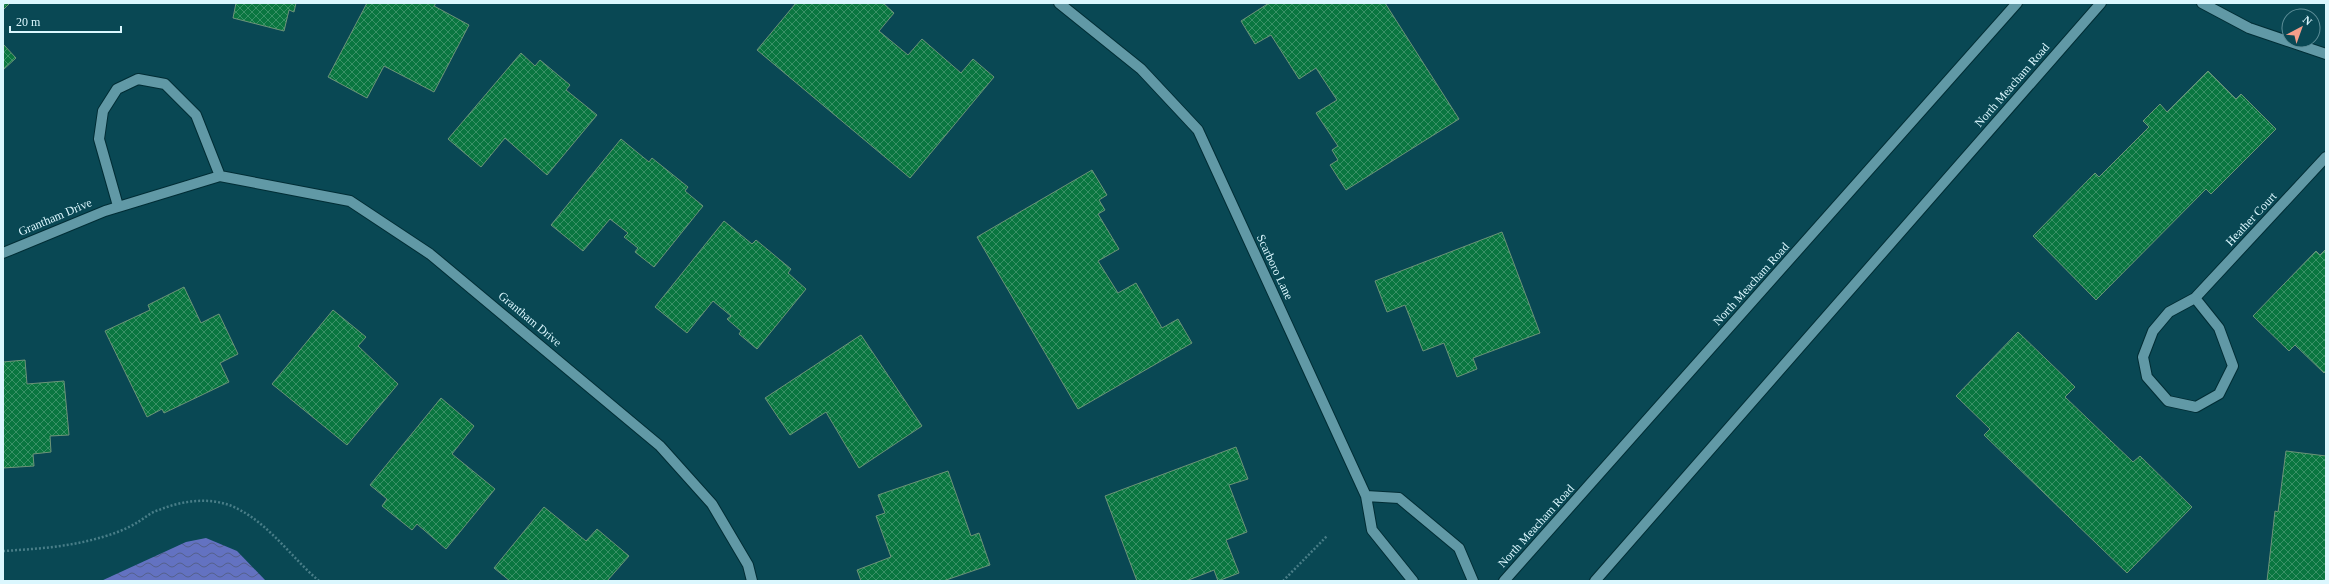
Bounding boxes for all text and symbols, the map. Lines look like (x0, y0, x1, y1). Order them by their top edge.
scale bar (10, 8, 121, 34)
north arrow (2281, 8, 2321, 48)
text: N (2301, 13, 2315, 28)
text: 20 m (16, 15, 41, 29)
street label: North Meacham Road (1972, 40, 2052, 130)
street label: Heather Court (2223, 189, 2280, 249)
street label: Grantham Drive (16, 195, 94, 239)
street label: Scarboro Lane (1254, 232, 1296, 302)
street label: North Meacham Road (1710, 240, 1792, 328)
street label: Grantham Drive (496, 288, 564, 350)
street label: North Meacham Road (1495, 482, 1577, 570)

